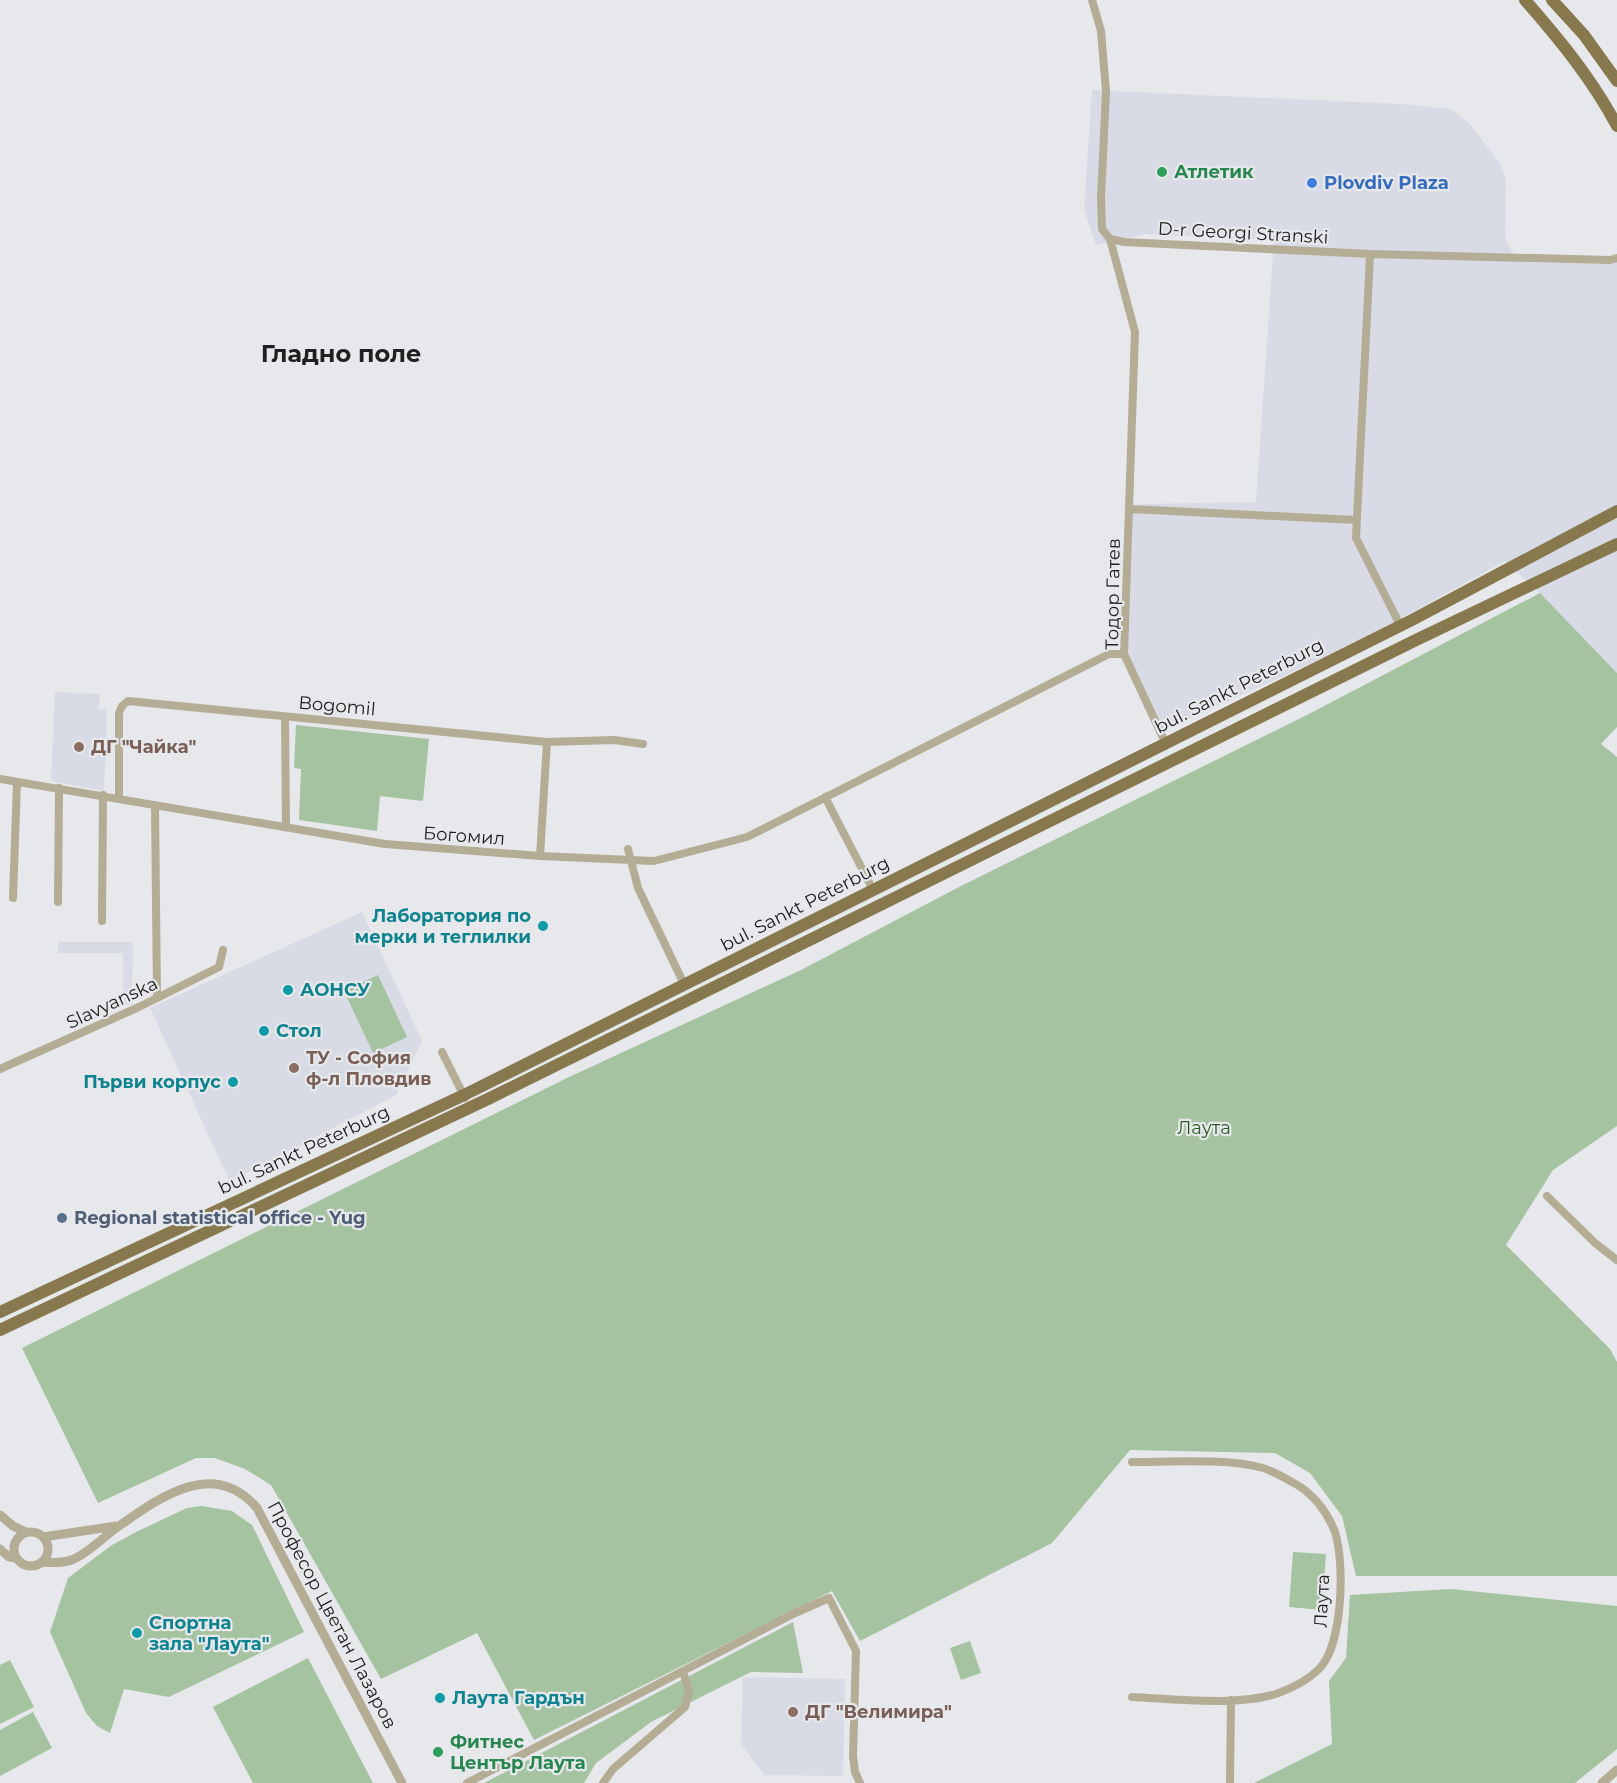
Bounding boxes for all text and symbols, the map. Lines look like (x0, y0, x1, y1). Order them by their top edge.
place label: Атлетик (1174, 161, 1254, 183)
marker: Атлетик (1155, 165, 1169, 179)
place label: Plovdiv Plaza (1324, 172, 1449, 194)
marker: Plovdiv Plaza (1305, 176, 1319, 190)
street label: D-r Georgi Stranski (1157, 218, 1329, 248)
district label: Гладно поле (261, 339, 421, 368)
street label: Тодор Гатев (1101, 538, 1125, 650)
street label: bul. Sankt Peterburg (1151, 634, 1327, 738)
street label: Bogomil (298, 692, 376, 720)
place label: ДГ "Чайка" (91, 736, 196, 758)
marker: ДГ "Чайка" (72, 740, 86, 754)
street label: Богомил (422, 822, 506, 850)
street label: bul. Sankt Peterburg (717, 852, 893, 956)
place label: Лаборатория по мерки и теглилки (355, 905, 531, 948)
marker: Лаборатория по мерки и теглилки (536, 919, 550, 933)
street label: Slavyanska (63, 972, 161, 1034)
place label: АОНСУ (300, 979, 370, 1001)
marker: АОНСУ (281, 983, 295, 997)
place label: Стол (276, 1020, 322, 1042)
marker: Стол (257, 1024, 271, 1038)
place label: ТУ - София ф-л Пловдив (306, 1047, 432, 1090)
marker: ТУ - София ф-л Пловдив (287, 1061, 301, 1075)
place label: Първи корпус (83, 1071, 221, 1093)
marker: Първи корпус (226, 1075, 240, 1089)
street label: bul. Sankt Peterburg (215, 1101, 393, 1199)
park label: Лаута (1177, 1117, 1231, 1139)
place label: Regional statistical office - Yug (74, 1207, 366, 1229)
marker: Regional statistical office - Yug (55, 1211, 69, 1225)
street label: Професор Цветан Лазаров (263, 1498, 401, 1732)
street label: Лаута (1310, 1574, 1334, 1628)
place label: Спортна зала "Лаута" (149, 1612, 270, 1655)
marker: Спортна зала "Лаута" (130, 1626, 144, 1640)
place label: Лаута Гардън (452, 1687, 585, 1709)
marker: Лаута Гардън (433, 1691, 447, 1705)
place label: ДГ "Велимира" (805, 1701, 952, 1723)
marker: ДГ "Велимира" (786, 1705, 800, 1719)
place label: Фитнес Център Лаута (450, 1731, 586, 1774)
marker: Фитнес Център Лаута (431, 1745, 445, 1759)

